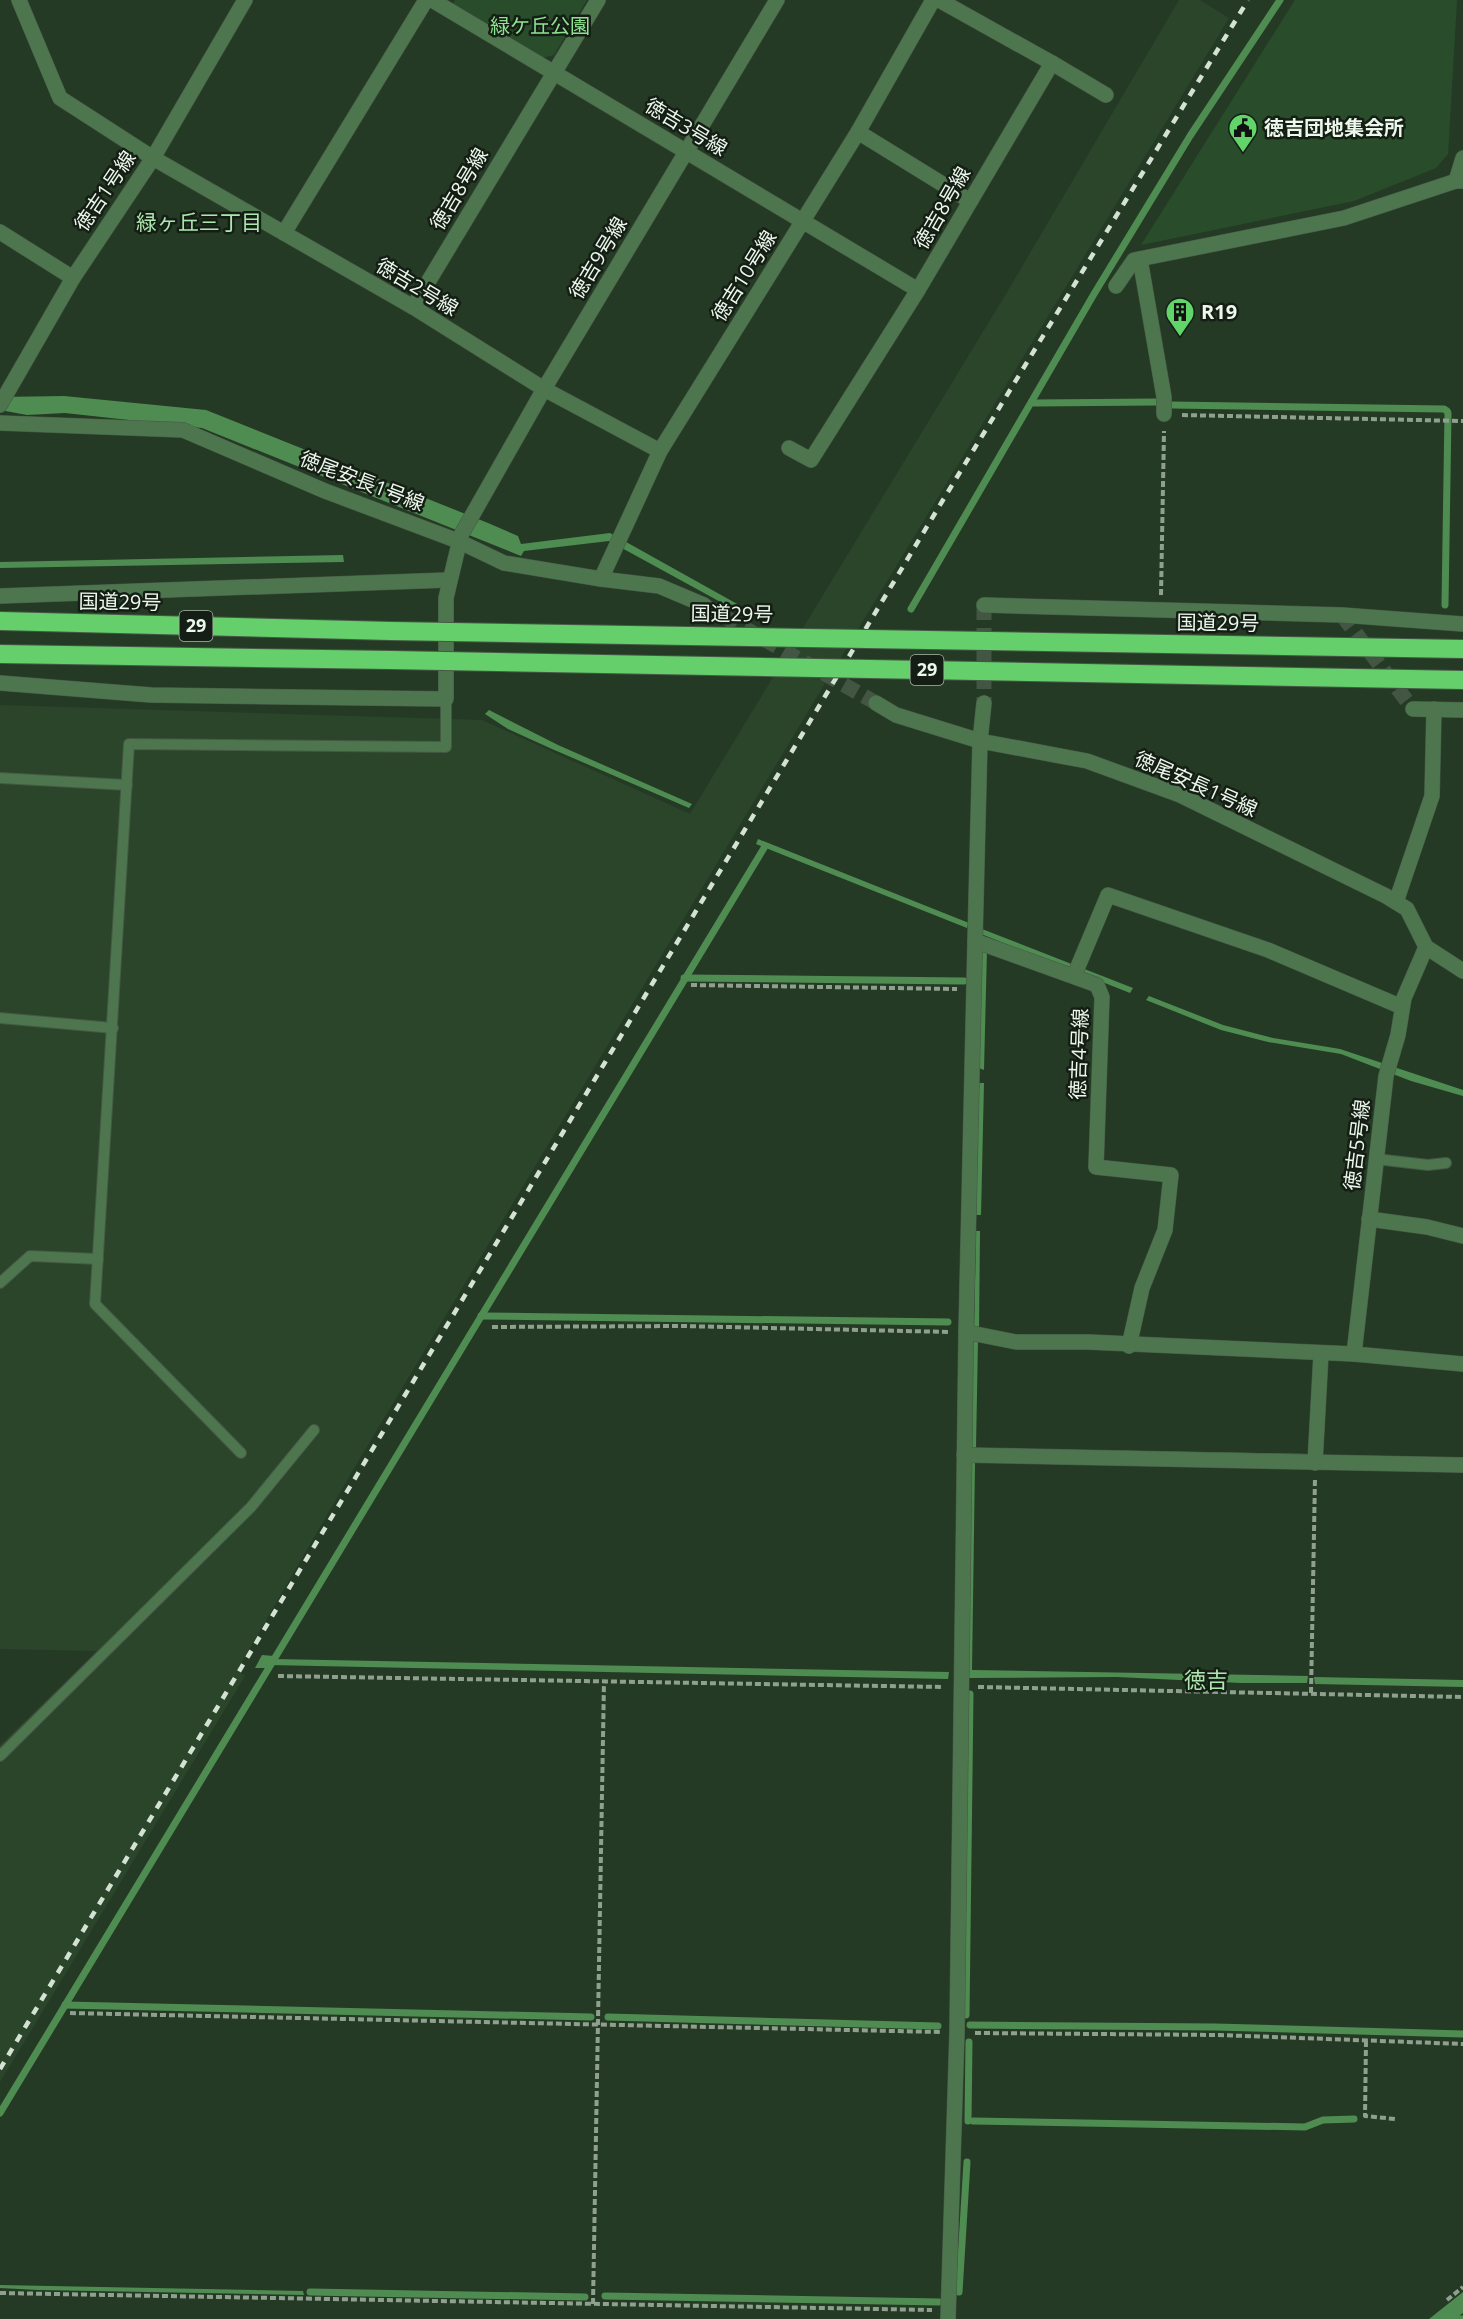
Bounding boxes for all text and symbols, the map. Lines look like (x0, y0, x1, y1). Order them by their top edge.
park label: 緑ケ丘公園 (490, 12, 590, 39)
street label: 徳吉3号線 (640, 91, 732, 162)
public building icon: 徳吉団地集会所 (1227, 112, 1259, 154)
place label: 徳吉団地集会所 (1264, 114, 1404, 141)
street label: 徳吉8号線 (423, 143, 494, 235)
street label: 徳吉1号線 (68, 145, 141, 236)
street label: 徳吉8号線 (907, 161, 976, 254)
district label: 緑ヶ丘三丁目 (136, 208, 262, 236)
street label: 徳吉9号線 (562, 212, 633, 304)
street label: 徳吉10号線 (705, 225, 782, 327)
street label: 徳吉2号線 (371, 251, 463, 322)
building icon: R19 (1164, 296, 1196, 338)
place label: R19 (1201, 298, 1237, 325)
street label: 徳尾安長1号線 (296, 444, 428, 517)
street label: 国道29号 (78, 587, 162, 616)
street label: 国道29号 (690, 599, 774, 628)
street label: 国道29号 (1176, 608, 1260, 637)
road number: 29 (180, 611, 212, 641)
road number: 29 (910, 655, 944, 685)
street label: 徳尾安長1号線 (1131, 744, 1262, 823)
street label: 徳吉4号線 (1063, 1008, 1094, 1100)
street label: 徳吉5号線 (1338, 1098, 1375, 1192)
district label: 徳吉 (1184, 1664, 1228, 1694)

